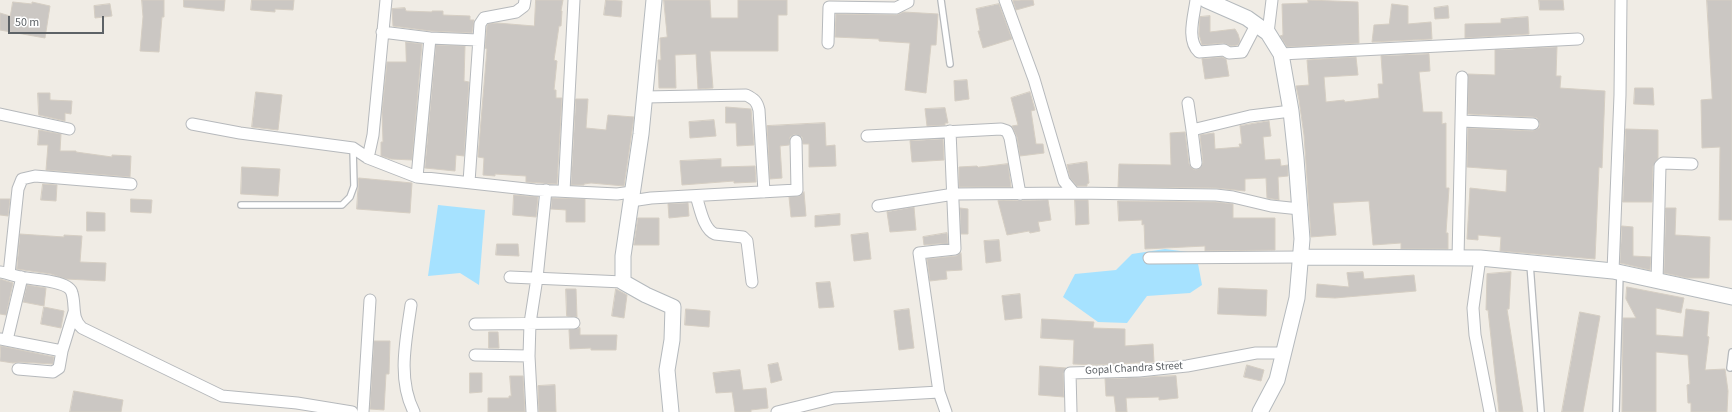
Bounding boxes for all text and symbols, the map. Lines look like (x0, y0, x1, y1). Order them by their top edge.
scale bar (10, 8, 106, 34)
text: 50 m (15, 14, 39, 31)
street label: Gopal Chandra Street (1085, 360, 1183, 378)

